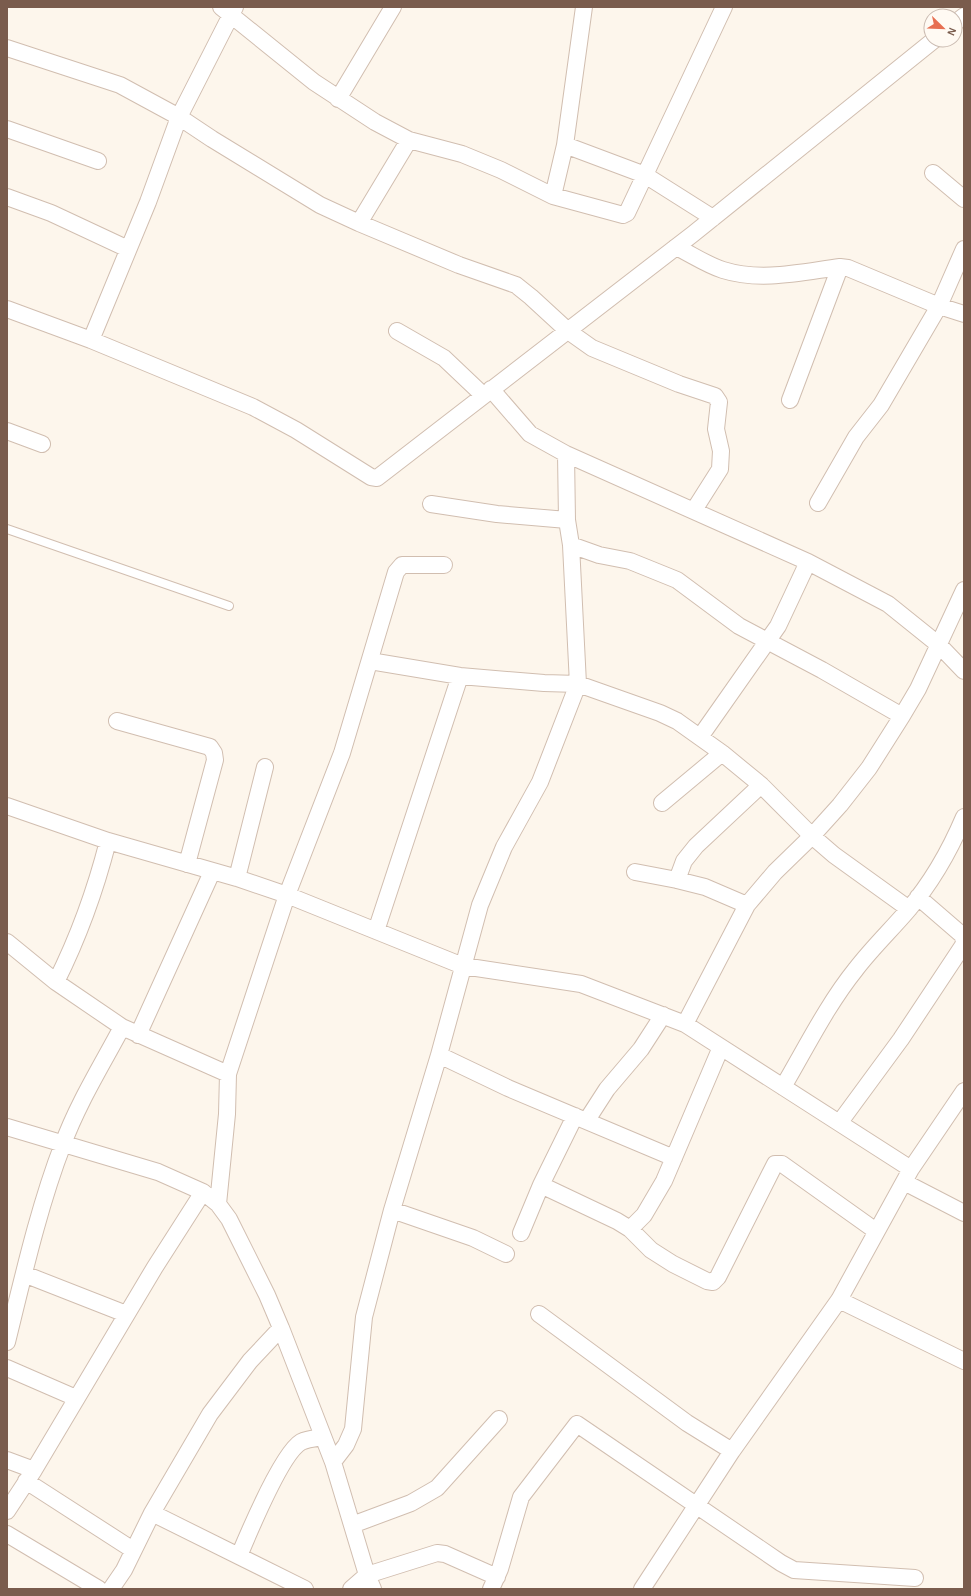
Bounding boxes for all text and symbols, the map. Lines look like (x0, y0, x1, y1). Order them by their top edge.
north arrow (923, 8, 963, 48)
text: N (945, 26, 958, 37)

